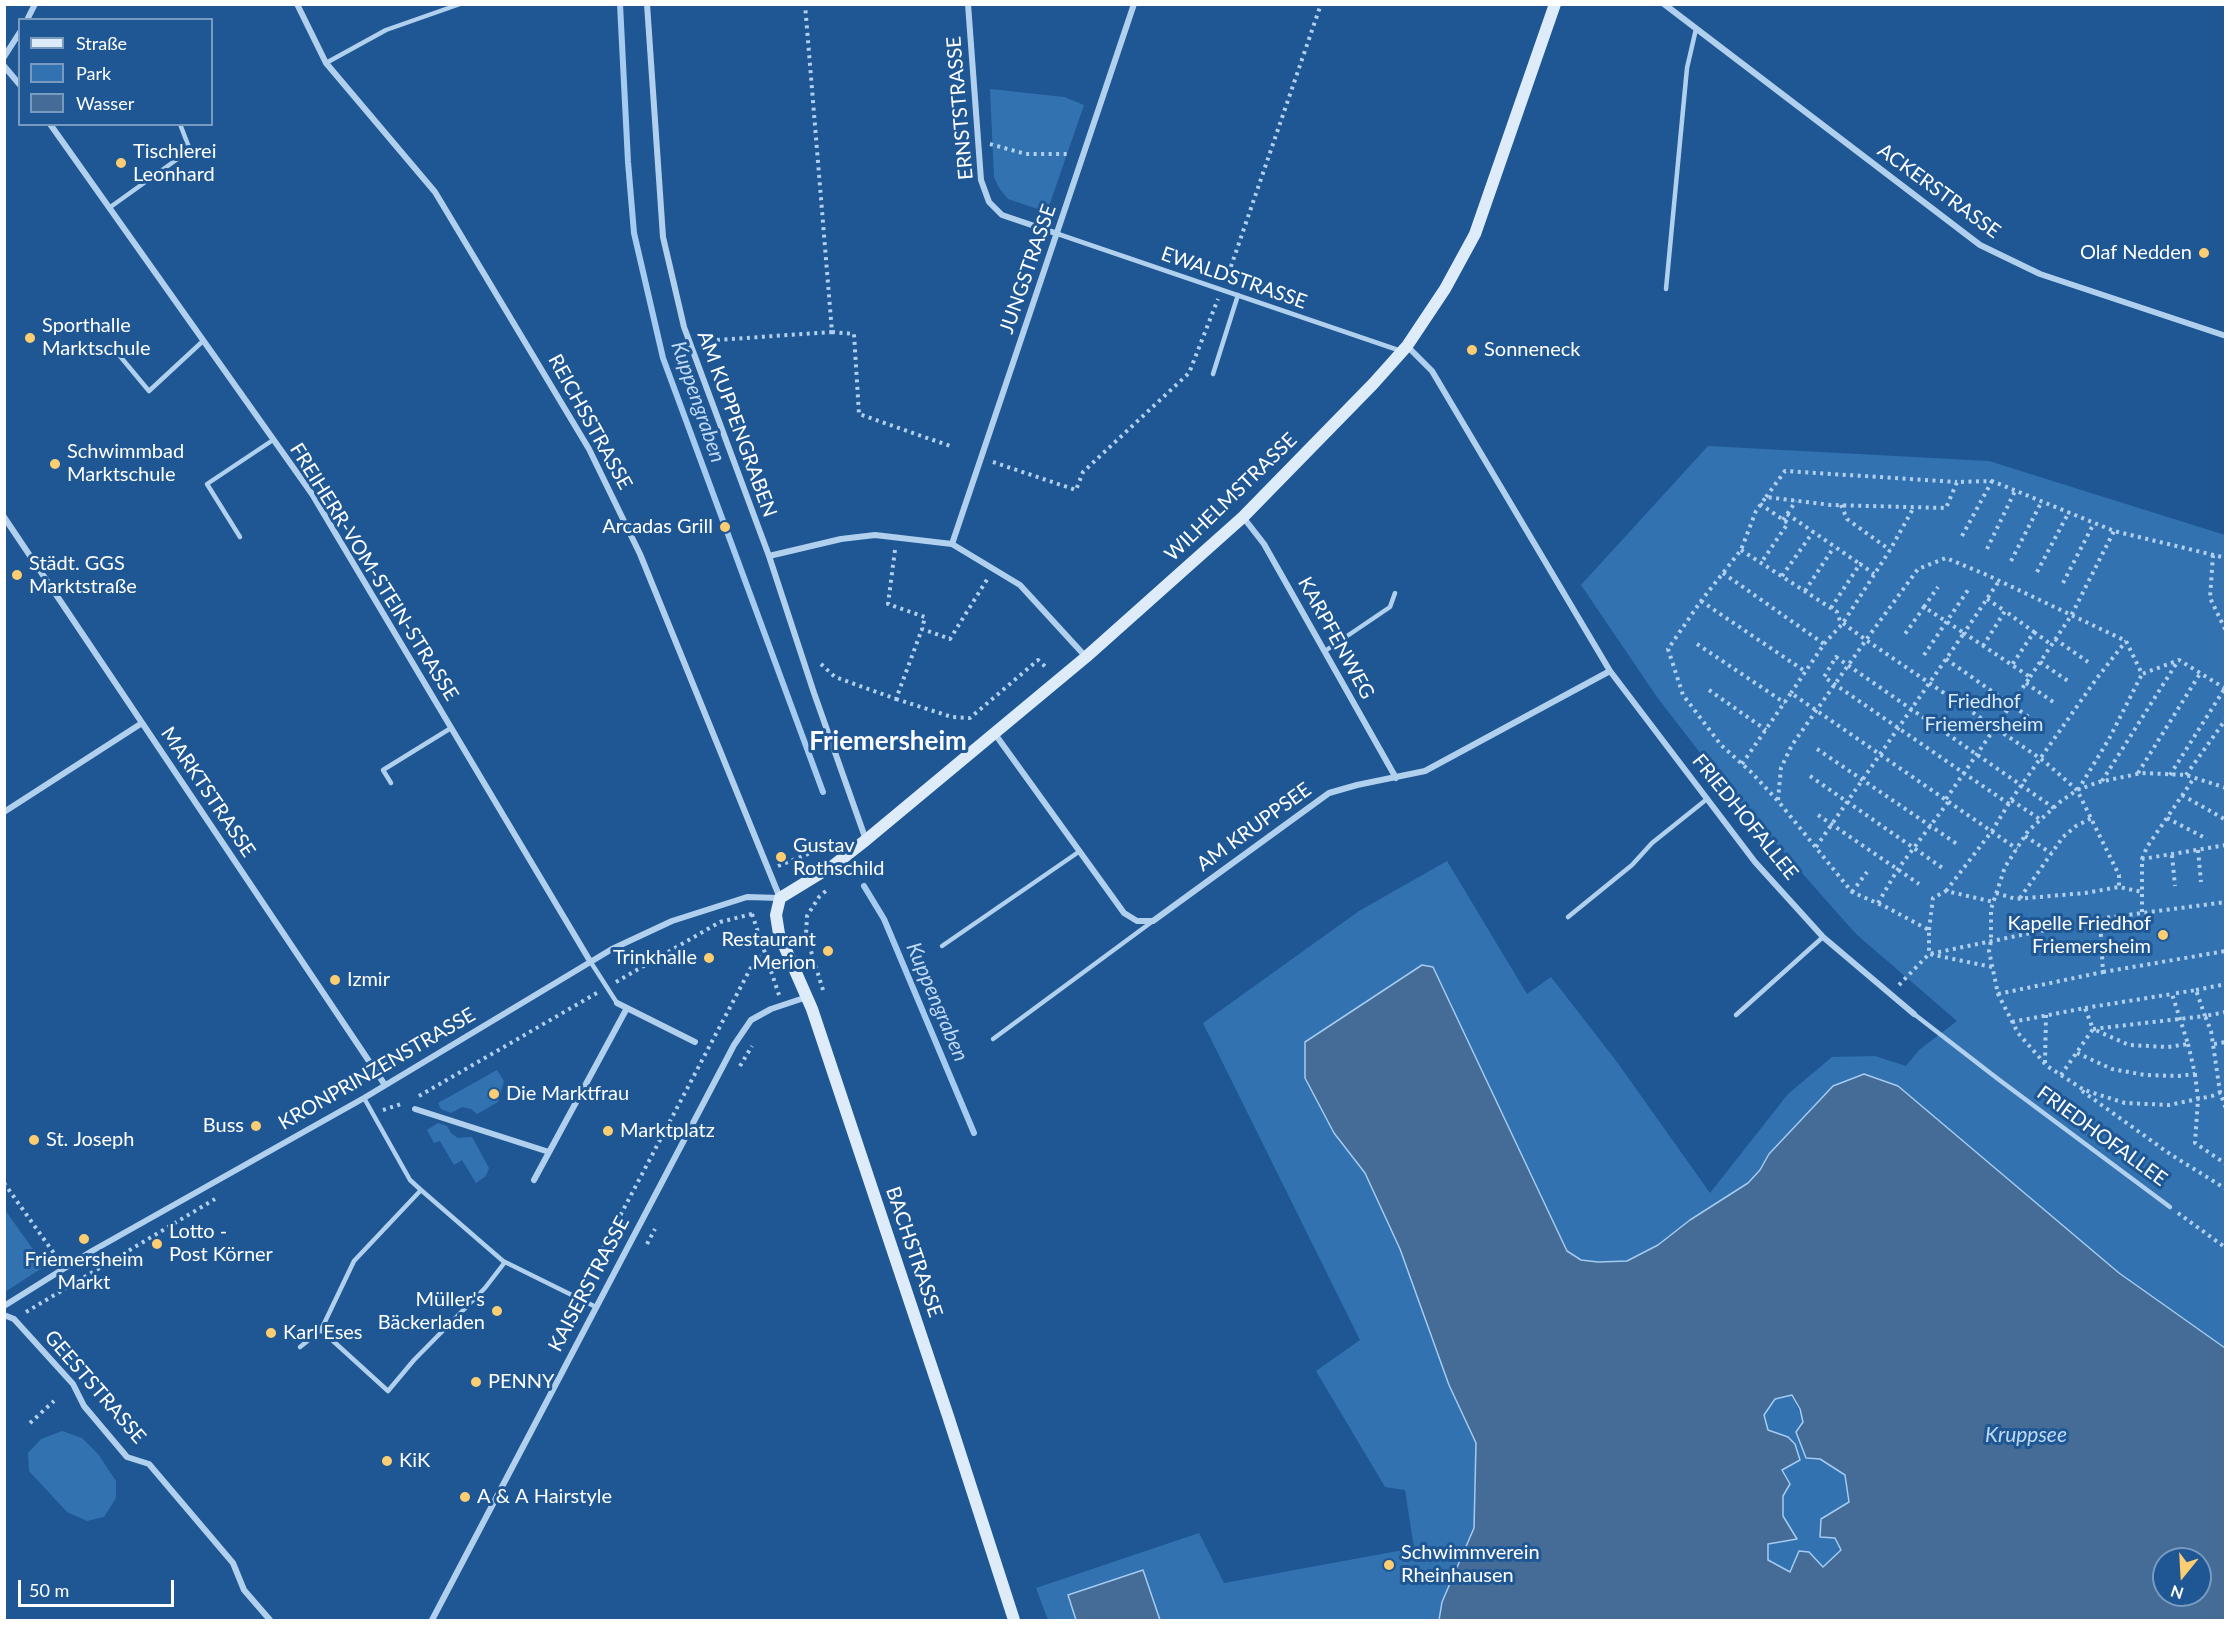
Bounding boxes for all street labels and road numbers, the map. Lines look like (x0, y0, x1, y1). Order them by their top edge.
street label: ERNSTSTRASSE (942, 35, 978, 181)
street label: ACKERSTRASSE (1873, 138, 2005, 244)
street label: JUNGSTRASSE (995, 201, 1061, 337)
street label: EWALDSTRASSE (1158, 242, 1310, 314)
street label: AM KUPPENGRABEN (692, 328, 782, 520)
street label: REICHSSTRASSE (543, 350, 637, 494)
street label: WILHELMSTRASSE (1160, 428, 1302, 566)
street label: FREIHERR-VOM-STEIN-STRASSE (285, 439, 463, 705)
street label: KARPFENWEG (1293, 573, 1379, 703)
street label: MARKTSTRASSE (156, 722, 260, 862)
street label: FRIEDHOFALLEE (1687, 749, 1803, 885)
street label: AM KRUPPSEE (1192, 777, 1316, 877)
street label: KRONPRINZENSTRASSE (274, 1003, 480, 1135)
street label: FRIEDHOFALLEE (2032, 1081, 2172, 1191)
street label: BACHSTRASSE (880, 1184, 948, 1320)
street label: KAISERSTRASSE (543, 1212, 635, 1356)
street label: GEESTSTRASSE (39, 1325, 151, 1449)

